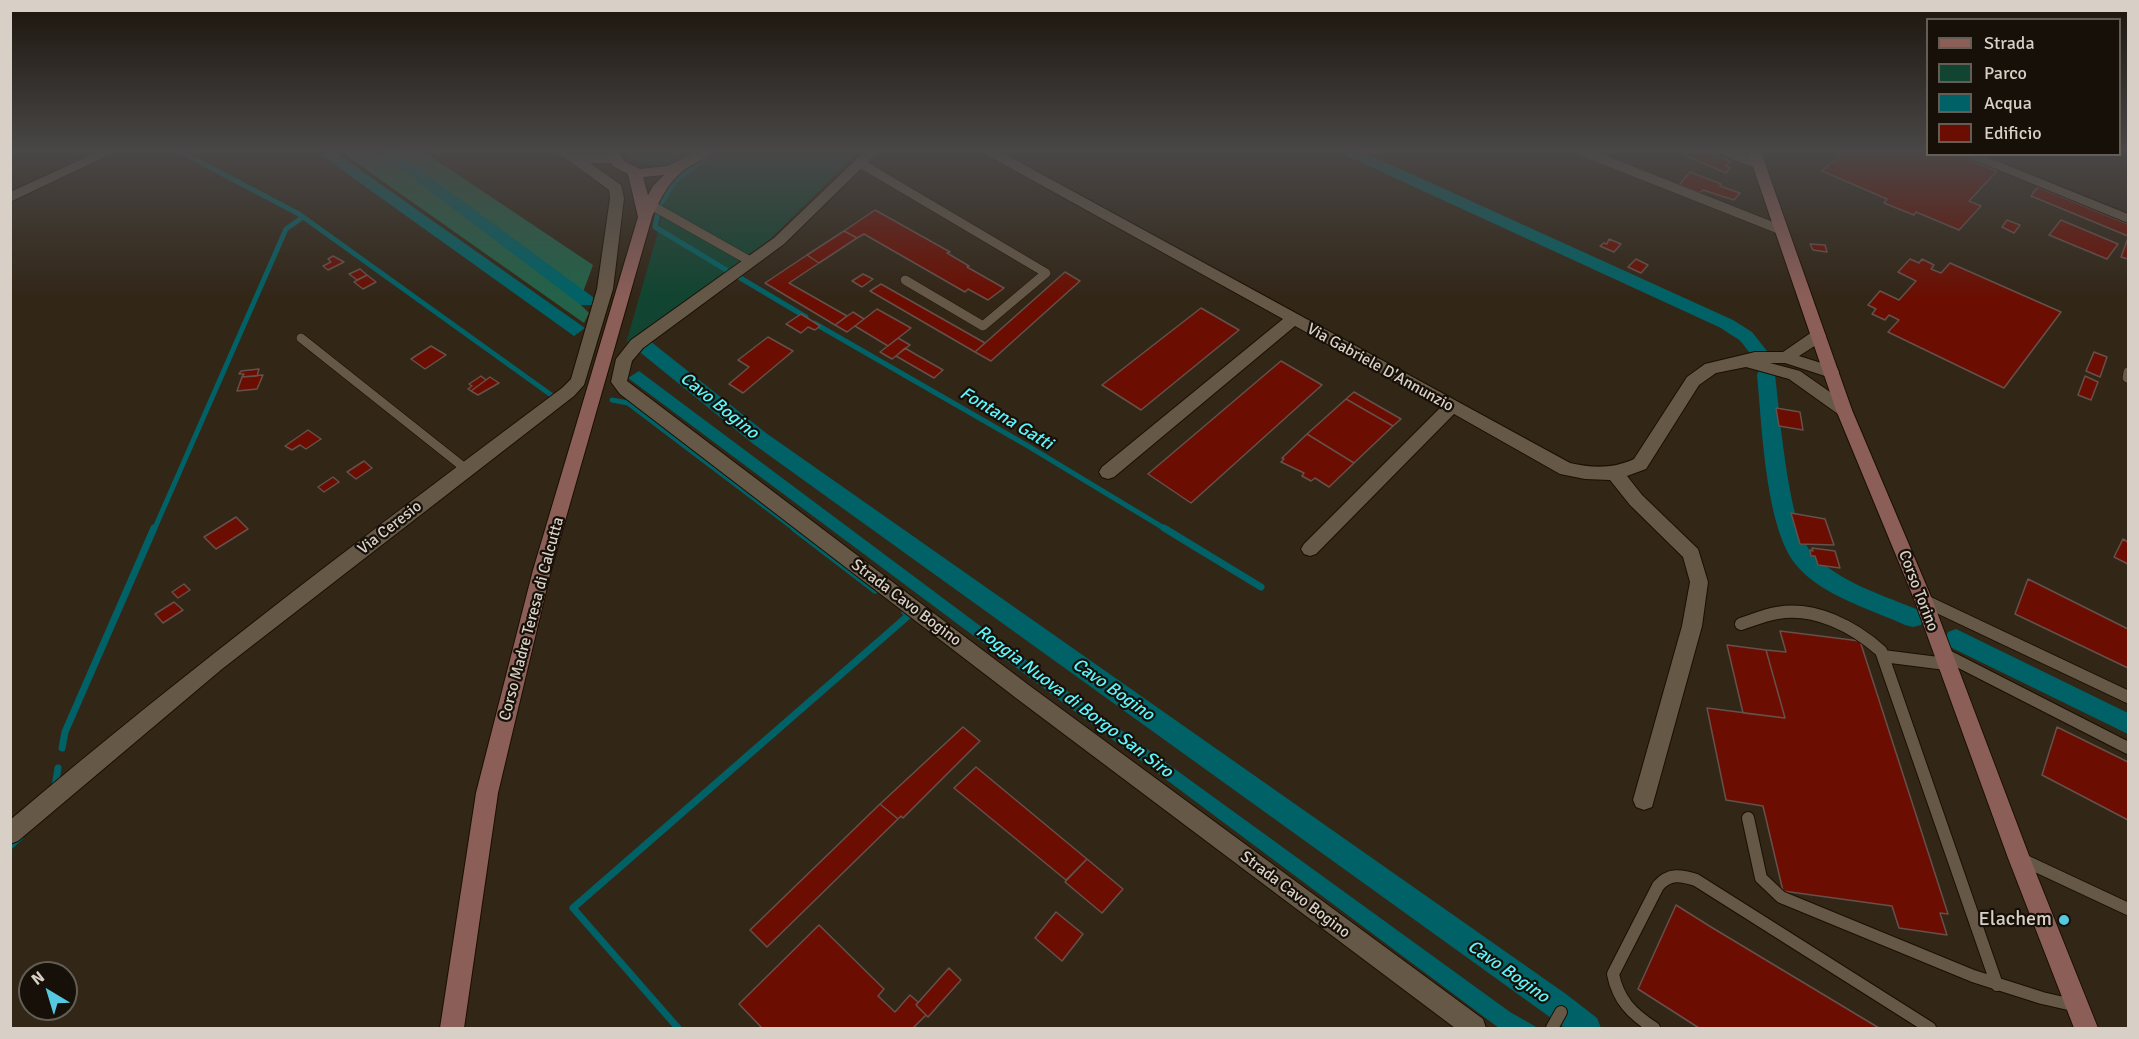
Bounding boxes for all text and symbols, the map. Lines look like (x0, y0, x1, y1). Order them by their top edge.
legend (1926, 18, 2121, 156)
text: Strada (1984, 32, 2035, 54)
text: Parco (1984, 62, 2027, 84)
text: Acqua (1984, 92, 2032, 114)
text: Edificio (1984, 122, 2042, 144)
street label: Via Gabriele D'Annunzio (1303, 320, 1457, 416)
water label: Cavo Bogino (675, 368, 763, 444)
water label: Fontana Gatti (956, 383, 1056, 455)
street label: Via Ceresio (354, 497, 426, 559)
street label: Corso Madre Teresa di Calcutta (496, 515, 568, 723)
street label: Corso Torino (1894, 548, 1942, 634)
street label: Strada Cavo Bogino (847, 555, 965, 651)
water label: Roggia Nuova di Borgo San Siro (971, 621, 1177, 783)
water label: Cavo Bogino (1068, 654, 1158, 726)
street label: Strada Cavo Bogino (1236, 847, 1354, 943)
place label: Elachem (1978, 908, 2052, 932)
marker: Elachem (2057, 913, 2071, 927)
water label: Cavo Bogino (1463, 936, 1553, 1008)
north arrow (18, 961, 78, 1021)
text: N (28, 967, 49, 990)

